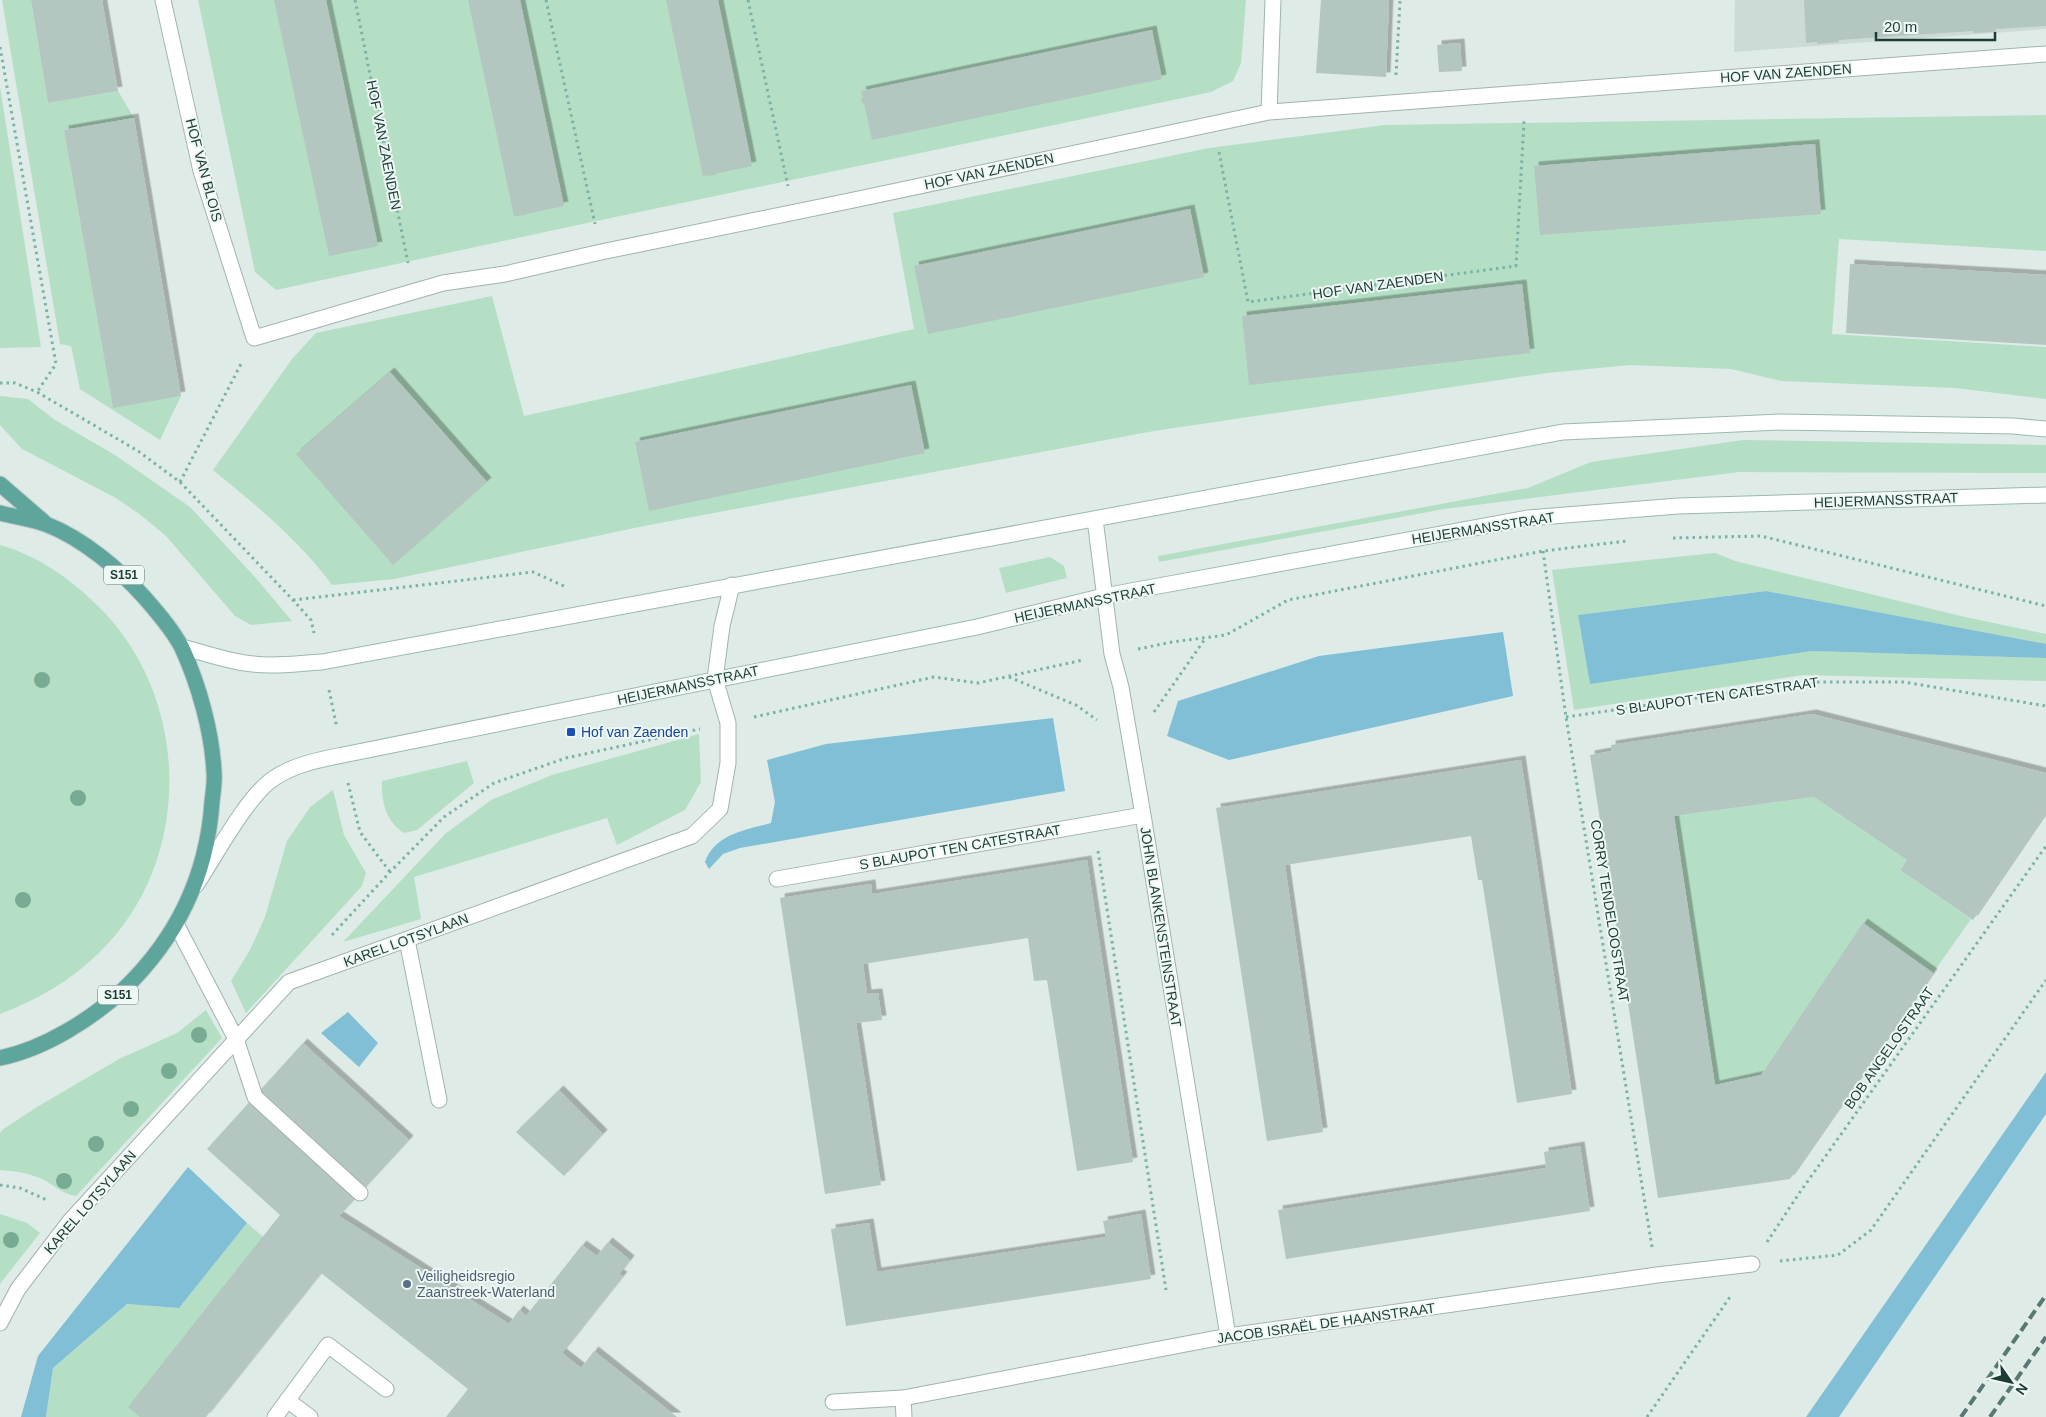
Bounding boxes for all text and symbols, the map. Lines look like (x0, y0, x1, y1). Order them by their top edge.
scale bar (1876, 10, 1995, 42)
text: 20 m (1884, 18, 1917, 35)
street label: HOF VAN ZAENDEN (1720, 60, 1852, 86)
street label: HOF VAN ZAENDEN (364, 79, 404, 211)
street label: HOF VAN BLOIS (183, 117, 225, 223)
street label: HOF VAN ZAENDEN (923, 149, 1055, 193)
street label: HOF VAN ZAENDEN (1312, 268, 1444, 302)
street label: HEIJERMANSSTRAAT (1814, 489, 1959, 511)
street label: HEIJERMANSSTRAAT (1410, 509, 1556, 547)
road number: S151 (104, 566, 144, 584)
street label: HEIJERMANSSTRAAT (1013, 580, 1158, 626)
street label: HEIJERMANSSTRAAT (616, 662, 761, 708)
street label: S BLAUPOT TEN CATESTRAAT (1615, 674, 1820, 718)
place label: Hof van Zaenden (581, 724, 688, 740)
marker: Hof van Zaenden (565, 726, 577, 738)
street label: CORRY TENDELOOSTRAAT (1588, 818, 1632, 1004)
street label: S BLAUPOT TEN CATESTRAAT (858, 821, 1062, 873)
street label: JOHN BLANKENSTEINSTRAAT (1137, 826, 1185, 1029)
street label: KAREL LOTSYLAAN (341, 910, 471, 970)
street label: BOB ANGELOSTRAAT (1841, 984, 1937, 1112)
road number: S151 (98, 986, 138, 1004)
street label: KAREL LOTSYLAAN (41, 1147, 139, 1257)
place label: Veiligheidsregio Zaanstreek-Waterland (417, 1268, 555, 1300)
marker: Veiligheidsregio Zaanstreek-Waterland (401, 1278, 413, 1290)
street label: JACOB ISRAËL DE HAANSTRAAT (1216, 1300, 1437, 1346)
north arrow (1986, 1357, 2036, 1407)
text: N (2012, 1381, 2031, 1398)

